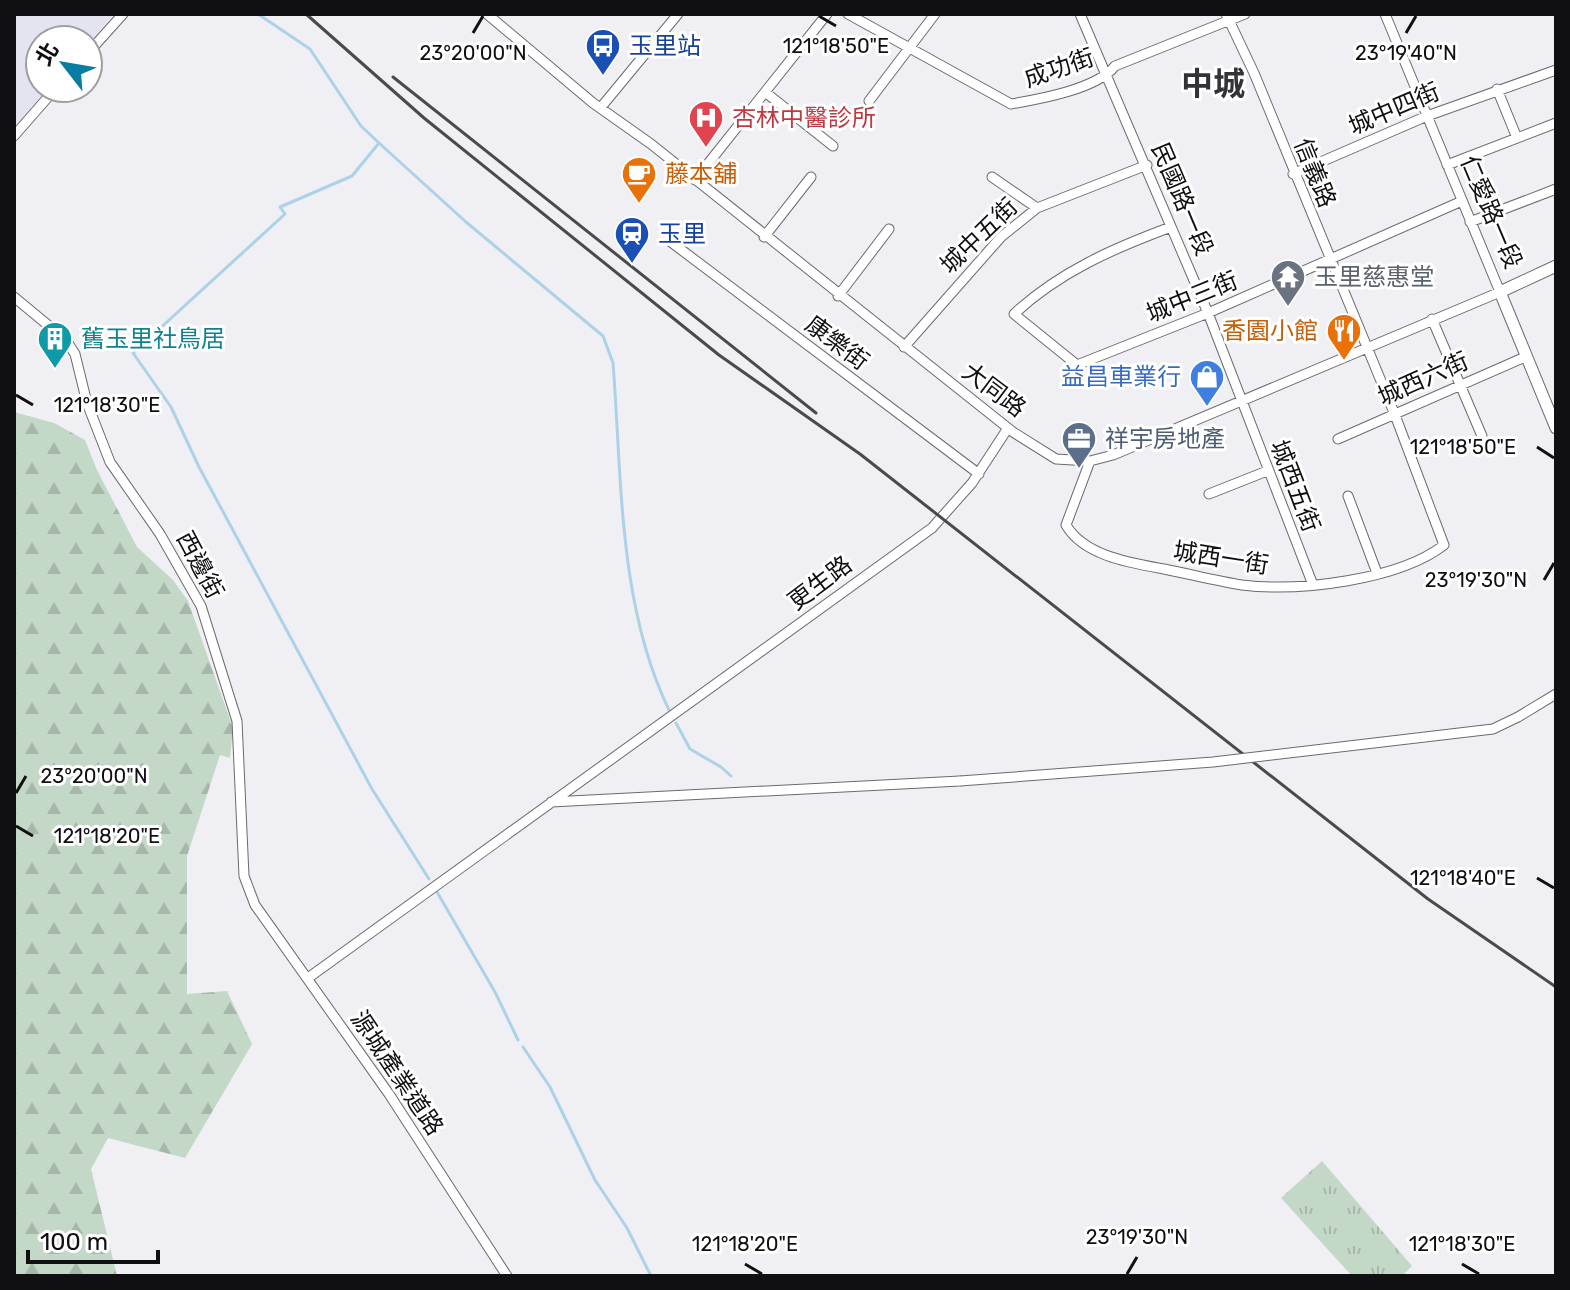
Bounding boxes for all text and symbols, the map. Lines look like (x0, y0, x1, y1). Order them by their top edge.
north arrow (24, 24, 104, 104)
bus stop icon: 玉里站 (584, 27, 622, 77)
place label: 玉里站 (629, 32, 701, 60)
text: 121°18'50"E (783, 34, 889, 58)
text: 北 (30, 38, 65, 70)
text: 23°20'00"N (419, 41, 527, 65)
text: 23°19'40"N (1355, 41, 1457, 65)
street label: 成功街 (1020, 43, 1098, 93)
district label: 中城 (1181, 65, 1245, 103)
street label: 城中四街 (1344, 77, 1444, 141)
hospital icon: 杏林中醫診所 (687, 99, 725, 149)
place label: 杏林中醫診所 (732, 104, 876, 132)
street label: 信義路 (1289, 134, 1341, 212)
street label: 民國路一段 (1146, 138, 1218, 260)
street label: 仁愛路一段 (1455, 151, 1527, 273)
cafe icon: 藤本舖 (620, 155, 658, 205)
place label: 藤本舖 (665, 160, 737, 188)
street label: 城中五街 (935, 193, 1023, 279)
station icon: 玉里 (613, 215, 651, 265)
place label: 玉里 (658, 220, 706, 248)
temple icon: 玉里慈惠堂 (1269, 258, 1307, 308)
place label: 玉里慈惠堂 (1314, 263, 1434, 291)
street label: 城中三街 (1142, 266, 1242, 328)
street label: 康樂街 (800, 310, 874, 376)
restaurant icon: 香園小館 (1325, 312, 1363, 362)
place label: 香園小館 (1222, 317, 1318, 345)
building icon: 舊玉里社鳥居 (36, 320, 74, 370)
place label: 舊玉里社鳥居 (81, 325, 225, 353)
street label: 城西六街 (1373, 347, 1473, 411)
street label: 大同路 (957, 357, 1031, 423)
shop icon: 益昌車業行 (1188, 358, 1226, 408)
place label: 益昌車業行 (1061, 363, 1181, 391)
text: 121°18'30"E (54, 393, 160, 417)
office icon: 祥宇房地產 (1060, 420, 1098, 470)
place label: 祥宇房地產 (1105, 425, 1225, 453)
text: 121°18'50"E (1410, 435, 1516, 459)
street label: 城西五街 (1265, 436, 1325, 536)
street label: 西邊街 (171, 527, 229, 603)
street label: 城西一街 (1171, 537, 1271, 579)
street label: 更生路 (783, 550, 857, 616)
text: 23°19'30"N (1425, 568, 1527, 592)
text: 23°20'00"N (40, 764, 148, 788)
text: 121°18'20"E (54, 824, 160, 848)
text: 121°18'40"E (1410, 866, 1516, 890)
street label: 源城產業道路 (345, 1005, 449, 1141)
scale bar (28, 1214, 158, 1264)
text: 23°19'30"N (1086, 1225, 1188, 1249)
text: 100 m (40, 1228, 108, 1256)
text: 121°18'20"E (692, 1232, 798, 1256)
text: 121°18'30"E (1409, 1232, 1515, 1256)

